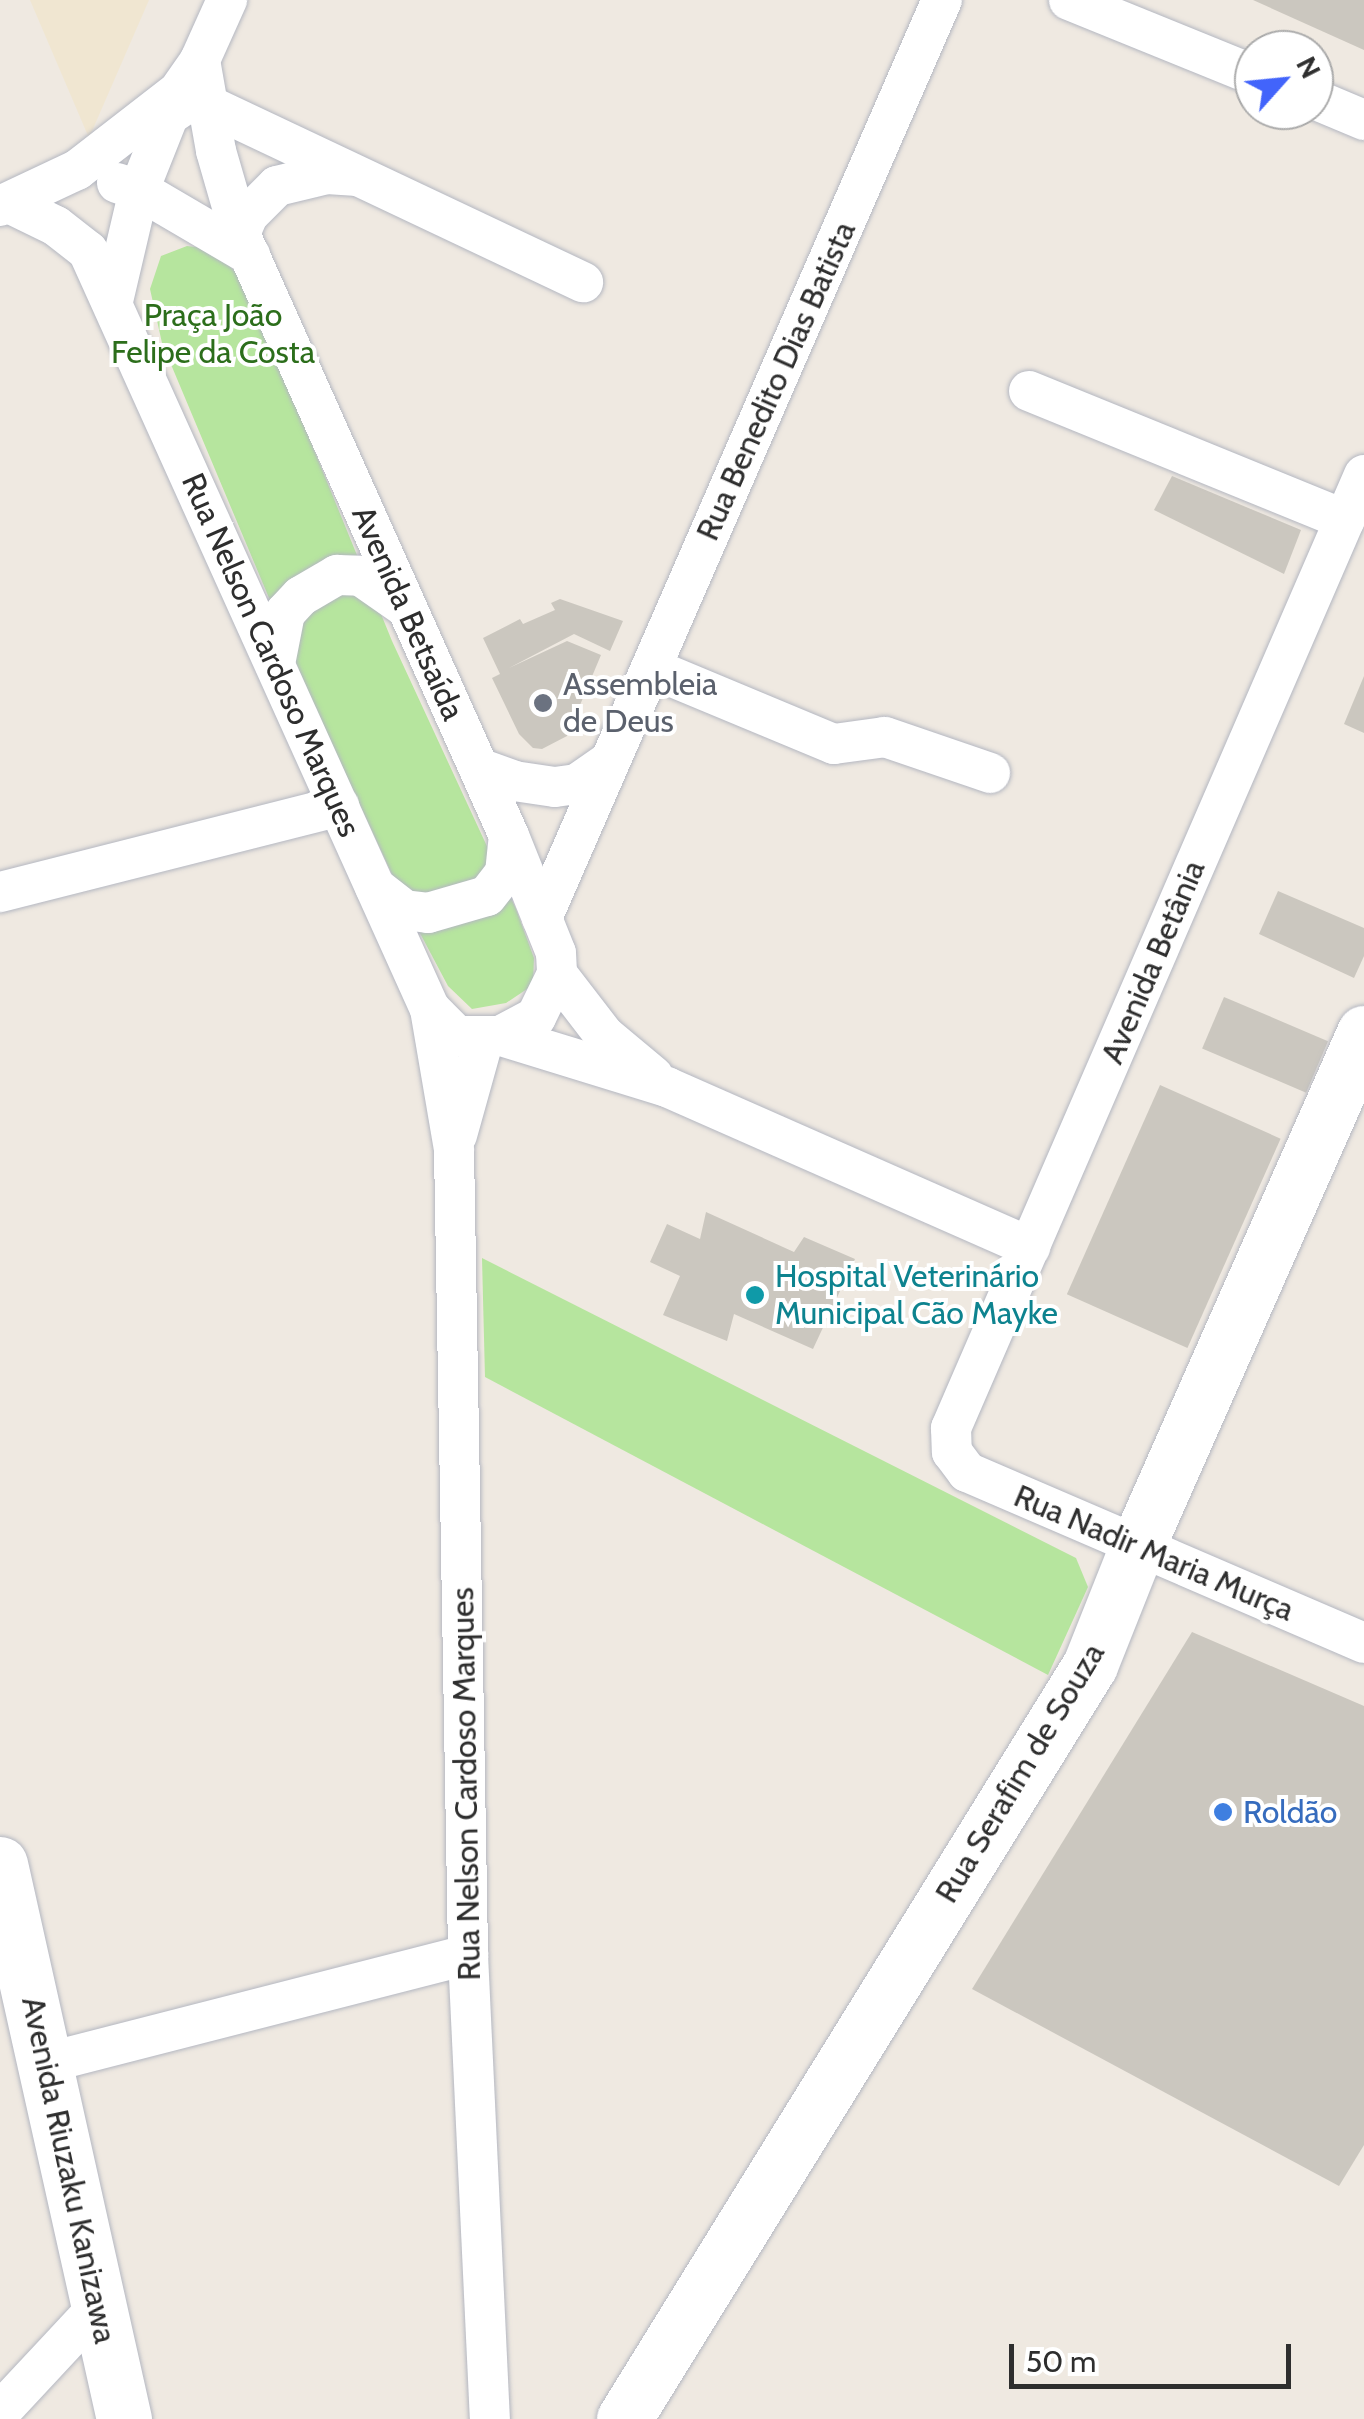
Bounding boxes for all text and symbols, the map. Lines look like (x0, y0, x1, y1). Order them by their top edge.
north arrow (1234, 30, 1334, 130)
text: N (1289, 51, 1329, 84)
street label: Rua Benedito Dias Batista (688, 216, 864, 546)
park label: Praça João Felipe da Costa (111, 297, 315, 372)
street label: Rua Nelson Cardoso Marques (173, 467, 369, 843)
street label: Avenida Betsaída (344, 500, 472, 726)
place label: Assembleia de Deus (563, 666, 717, 741)
marker: Assembleia de Deus (532, 692, 554, 714)
street label: Avenida Betânia (1093, 855, 1213, 1069)
place label: Hospital Veterinário Municipal Cão Mayke (775, 1258, 1058, 1333)
marker: Hospital Veterinário Municipal Cão Mayke (744, 1284, 766, 1306)
street label: Rua Nadir Maria Murça (1008, 1477, 1300, 1629)
street label: Rua Nelson Cardoso Marques (443, 1587, 489, 1981)
street label: Rua Serafim de Souza (927, 1636, 1113, 1910)
place label: Roldão (1243, 1793, 1337, 1831)
marker: Roldão (1212, 1801, 1234, 1823)
street label: Avenida Riuzaku Kanizawa (13, 1993, 125, 2347)
scale bar (1014, 2324, 1296, 2386)
text: 50 m (1026, 2343, 1096, 2380)

